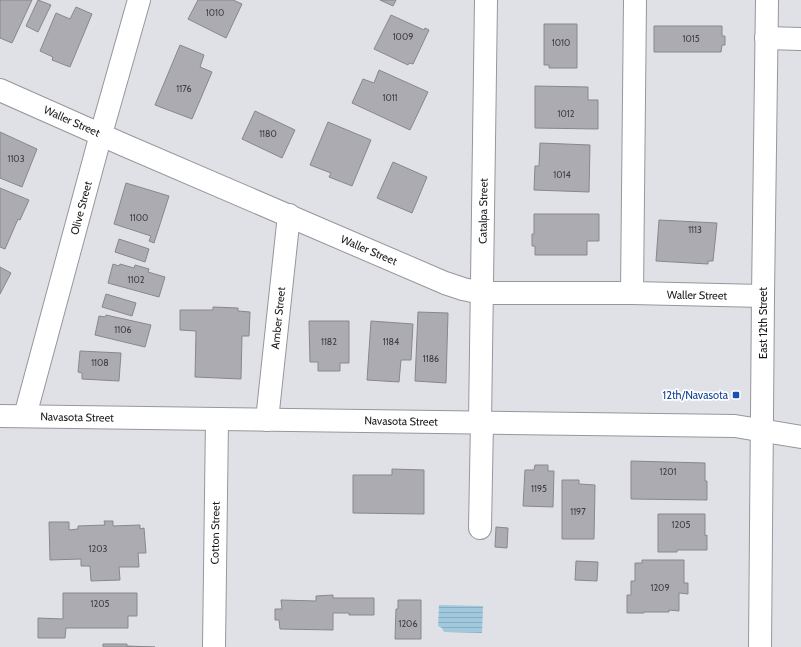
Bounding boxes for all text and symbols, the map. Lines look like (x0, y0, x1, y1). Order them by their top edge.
house number: 1010 (206, 7, 224, 18)
house number: 1009 (393, 31, 413, 42)
house number: 1015 (682, 33, 700, 44)
house number: 1010 (552, 37, 570, 48)
house number: 1176 (176, 83, 192, 94)
house number: 1011 (382, 92, 398, 103)
street label: Waller Street (42, 102, 103, 140)
house number: 1012 (558, 108, 575, 119)
house number: 1180 (259, 128, 277, 139)
house number: 1103 (7, 153, 25, 164)
house number: 1014 (553, 169, 571, 180)
street label: Catalpa Street (475, 178, 491, 244)
street label: Olive Street (67, 179, 95, 236)
house number: 1100 (130, 212, 148, 223)
house number: 1113 (688, 224, 702, 235)
street label: Waller Street (339, 232, 400, 268)
house number: 1102 (128, 274, 145, 285)
street label: Amber Street (268, 286, 288, 350)
street label: Waller Street (667, 287, 728, 303)
street label: East 12th Street (756, 287, 770, 359)
house number: 1106 (114, 324, 132, 335)
house number: 1182 (321, 336, 337, 347)
house number: 1184 (383, 336, 399, 347)
house number: 1186 (423, 353, 439, 364)
house number: 1108 (91, 357, 109, 368)
place label: 12th/Navasota (663, 388, 729, 402)
marker: 12th/Navasota (731, 390, 741, 400)
street label: Navasota Street (40, 409, 114, 425)
street label: Navasota Street (364, 413, 438, 429)
house number: 1201 (660, 466, 676, 477)
house number: 1195 (531, 483, 547, 494)
street label: Cotton Street (207, 501, 223, 565)
house number: 1197 (570, 506, 586, 517)
house number: 1205 (672, 519, 691, 530)
house number: 1203 (89, 543, 108, 554)
house number: 1209 (650, 582, 670, 593)
house number: 1205 (91, 598, 110, 609)
house number: 1206 (398, 618, 418, 629)

